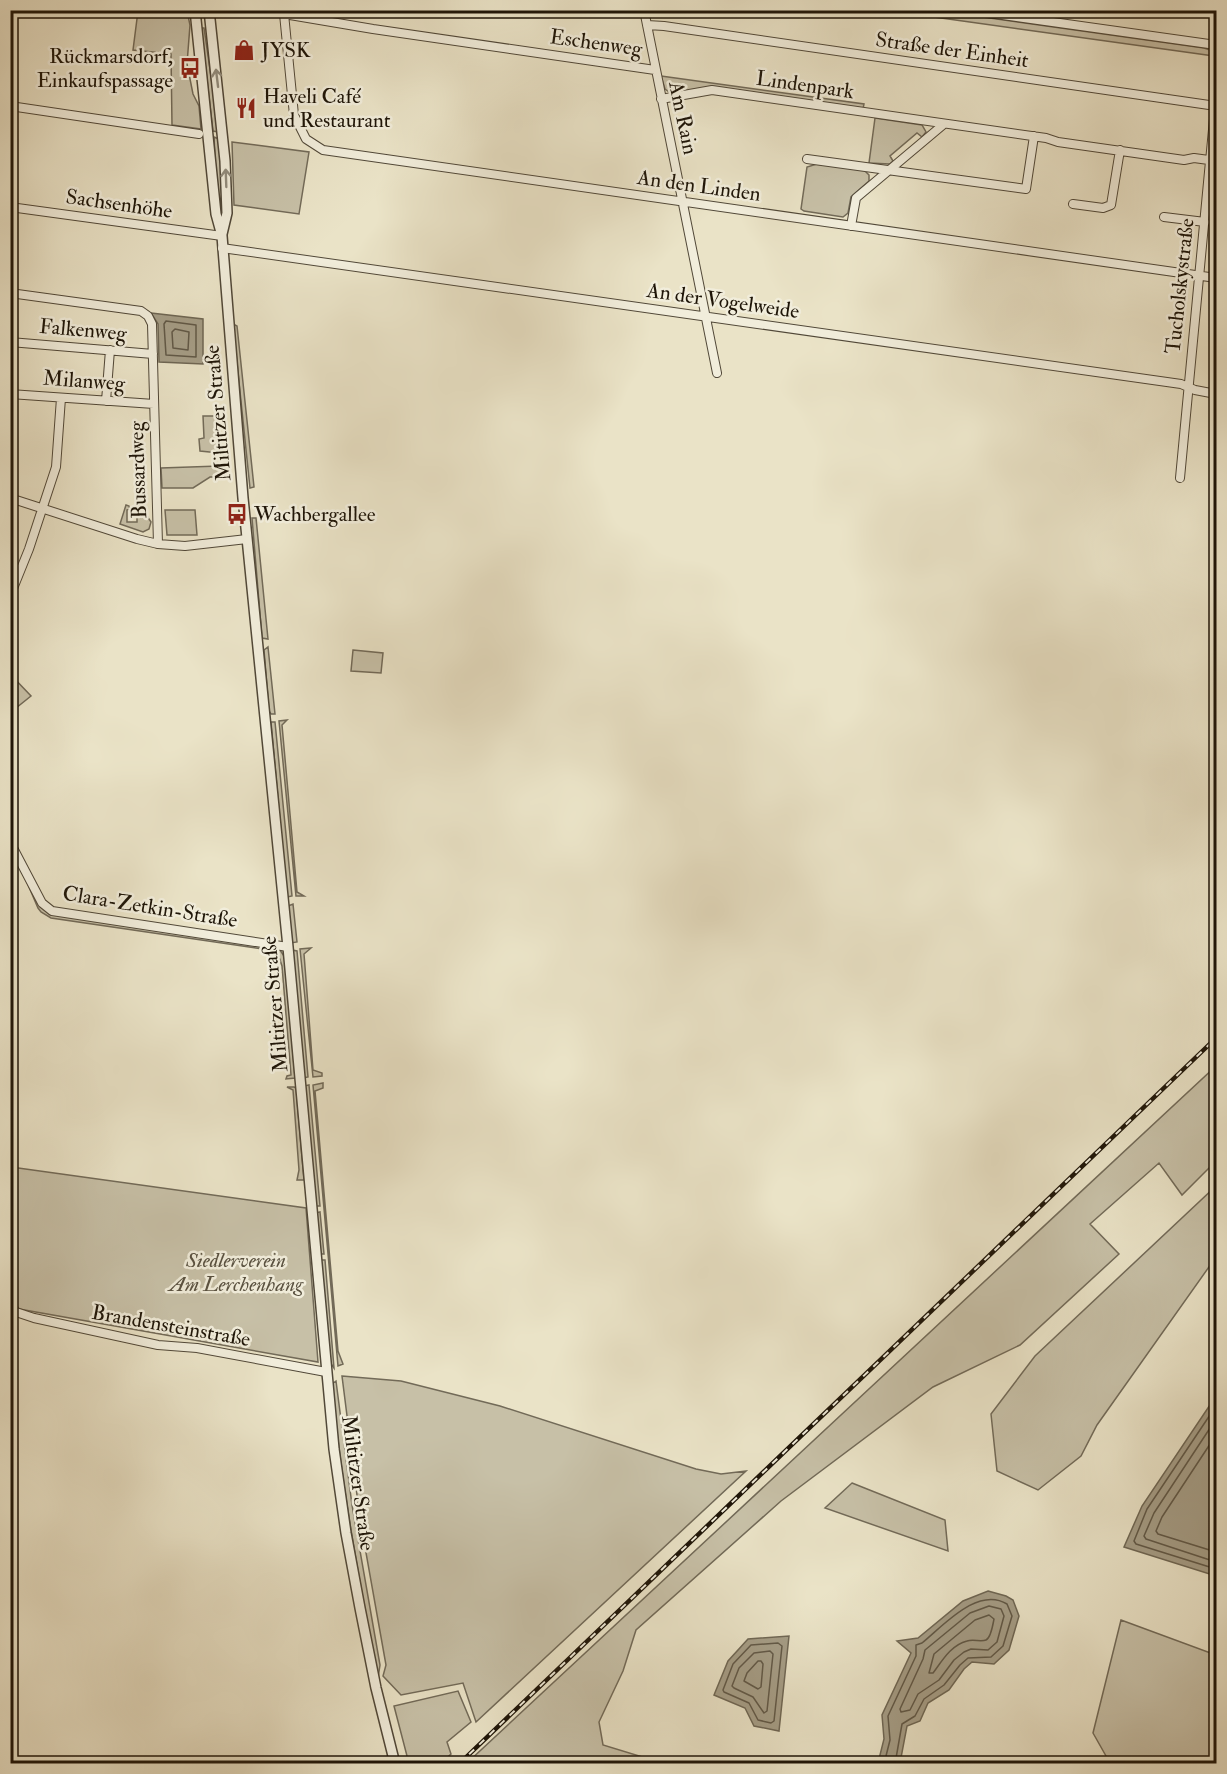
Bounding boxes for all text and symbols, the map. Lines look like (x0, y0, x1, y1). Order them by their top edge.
street label: Eschenweg (548, 23, 645, 63)
street label: Straße der Einheit (874, 26, 1031, 74)
place label: JYSK (260, 37, 311, 64)
shop icon: JYSK (232, 38, 256, 62)
place label: Rückmarsdorf, Einkaufspassage (37, 43, 173, 94)
bus stop icon: Rückmarsdorf, Einkaufspassage (178, 56, 202, 80)
street label: Lindenpark (754, 65, 856, 105)
one-way arrow (211, 69, 222, 89)
street label: Am Rain (662, 78, 704, 157)
place label: Haveli Café und Restaurant (263, 83, 391, 134)
restaurant icon: Haveli Café und Restaurant (234, 96, 258, 120)
street label: An den Linden (635, 164, 763, 208)
one-way arrow (220, 168, 232, 188)
street label: Sachsenhöhe (64, 183, 174, 225)
street label: Tucholskystraße (1159, 217, 1201, 355)
street label: An der Vogelweide (644, 277, 801, 325)
street label: Falkenweg (38, 313, 128, 347)
street label: Miltitzer Straße (199, 344, 237, 482)
street label: Milanweg (42, 365, 127, 397)
street label: Bussardweg (123, 420, 153, 519)
place label: Wachbergallee (253, 501, 376, 528)
bus stop icon: Wachbergallee (225, 502, 249, 526)
street label: Clara-Zetkin-Straße (61, 880, 239, 934)
street label: Miltitzer Straße (256, 935, 294, 1073)
park label: Siedlerverein Am Lerchenhang (167, 1247, 304, 1298)
street label: Brandensteinstraße (90, 1299, 253, 1353)
street label: Miltitzer Straße (335, 1414, 381, 1553)

